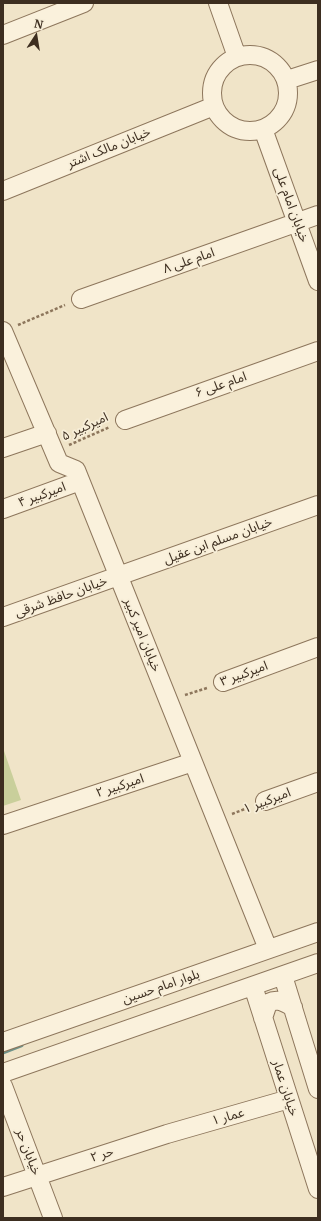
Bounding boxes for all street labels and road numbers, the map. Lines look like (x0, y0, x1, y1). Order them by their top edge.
street label: خیابان مالک اشتر (65, 124, 153, 172)
street label: خیابان امام علی (270, 165, 312, 245)
street label: امام علی ۸ (161, 245, 217, 277)
street label: امام علی ۶ (193, 369, 249, 401)
street label: امیرکبیر ۵ (59, 409, 111, 445)
street label: امیرکبیر ۴ (16, 479, 68, 511)
street label: خیابان مسلم ابن عقیل (162, 514, 274, 568)
street label: خیابان حافظ شرقی (13, 573, 109, 621)
street label: خیابان امیر کبیر (120, 596, 164, 674)
street label: امیرکبیر ۳ (218, 658, 270, 690)
street label: امیرکبیر ۲ (94, 771, 146, 801)
street label: امیرکبیر ۱ (241, 785, 293, 817)
street label: بلوار امام حسین (120, 967, 202, 1007)
street label: خیابان عمار (269, 1058, 301, 1118)
street label: عمار ۱ (210, 1105, 246, 1129)
street label: خیابان حر (12, 1127, 44, 1177)
street label: حر ۲ (88, 1144, 116, 1166)

